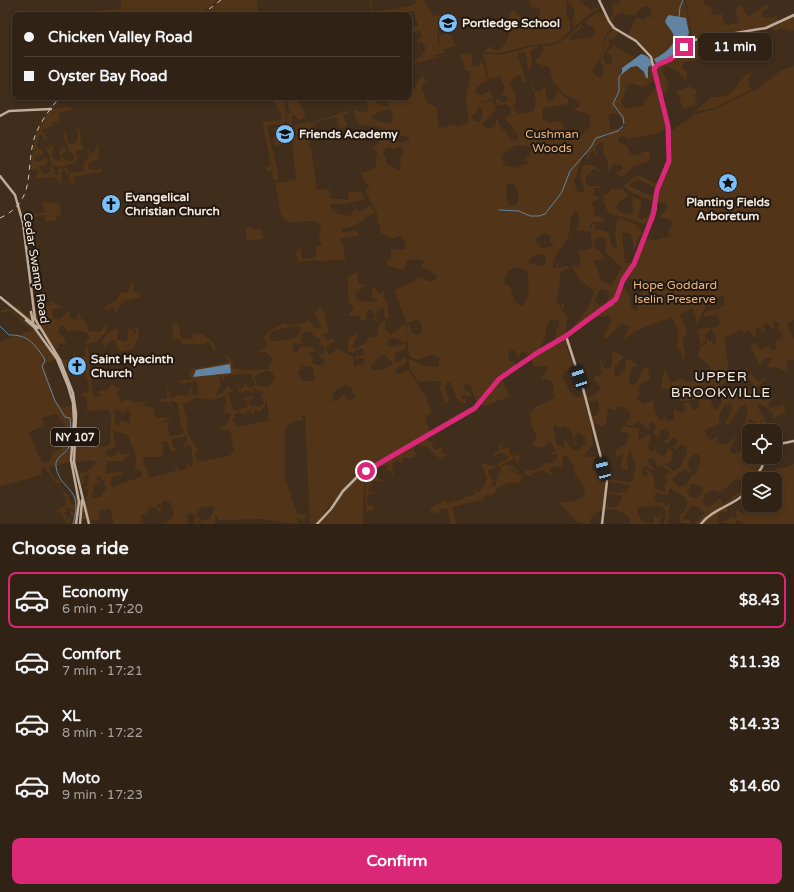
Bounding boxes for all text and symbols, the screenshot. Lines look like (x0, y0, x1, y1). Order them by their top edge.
school or university icon: Portledge School (437, 12, 459, 34)
place label: Portledge School (462, 16, 560, 31)
text: Chicken Valley Road (48, 28, 192, 46)
callout: 11 min (698, 33, 772, 61)
route end (675, 38, 693, 56)
text: 11 min (714, 39, 756, 55)
text: Oyster Bay Road (48, 67, 167, 85)
school or university icon: Friends Academy (274, 123, 296, 145)
place label: Friends Academy (299, 127, 398, 142)
park label: Cushman Woods (525, 127, 579, 155)
place icon: Planting Fields Arboretum (717, 172, 739, 194)
place label: Evangelical Christian Church (125, 190, 220, 218)
church icon: Evangelical Christian Church (100, 193, 122, 215)
place label: Planting Fields Arboretum (686, 195, 770, 223)
street label: Cedar Swamp Road (20, 212, 52, 324)
park label: Hope Goddard Iselin Preserve (633, 278, 717, 306)
place label: Saint Hyacinth Church (91, 352, 174, 380)
church icon: Saint Hyacinth Church (66, 355, 88, 377)
car (570, 364, 588, 390)
district label: UPPER BROOKVILLE (671, 368, 771, 401)
map controls (742, 424, 782, 512)
button: locate (742, 424, 782, 464)
road number: NY 107 (51, 428, 99, 446)
car (594, 456, 612, 482)
route start (357, 462, 375, 480)
button: layers (742, 472, 782, 512)
text: Choose a ride (12, 537, 129, 559)
icon: car (14, 582, 50, 618)
text: Economy (62, 583, 128, 601)
text: $8.43 (739, 591, 780, 609)
text: 6 min · 17:20 (62, 601, 143, 617)
icon: car (14, 644, 50, 680)
text: Comfort (62, 645, 121, 663)
text: $11.38 (729, 653, 780, 671)
text: 7 min · 17:21 (62, 663, 143, 679)
icon: car (14, 706, 50, 742)
text: XL (62, 707, 81, 725)
text: $14.33 (729, 715, 780, 733)
text: 8 min · 17:22 (62, 725, 143, 741)
icon: car (14, 768, 50, 804)
text: Moto (62, 769, 100, 787)
text: $14.60 (729, 777, 780, 795)
text: 9 min · 17:23 (62, 787, 143, 803)
button: Confirm (12, 838, 782, 884)

